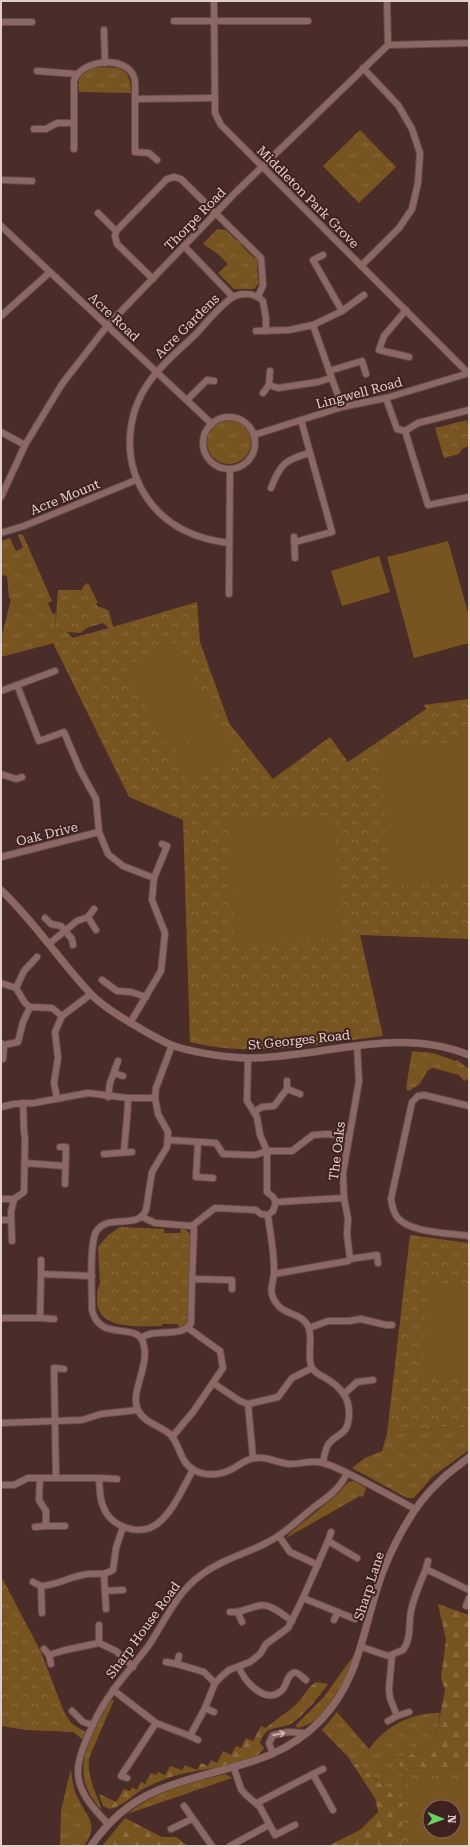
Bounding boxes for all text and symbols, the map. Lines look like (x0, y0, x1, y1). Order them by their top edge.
street label: Middleton Park Grove (254, 143, 362, 251)
street label: Thorpe Road (161, 184, 229, 253)
street label: Acre Road (86, 290, 143, 345)
street label: Acre Gardens (152, 291, 222, 361)
street label: Lingwell Road (314, 374, 404, 412)
street label: Acre Mount (28, 476, 102, 518)
street label: Oak Drive (15, 819, 79, 849)
street label: St Georges Road (247, 1027, 351, 1053)
street label: The Oaks (326, 1121, 348, 1181)
street label: Sharp Lane (351, 1550, 387, 1622)
street label: Sharp House Road (103, 1578, 184, 1681)
one-way arrow (273, 1729, 286, 1737)
north arrow (422, 1799, 462, 1839)
text: N (445, 1815, 458, 1824)

